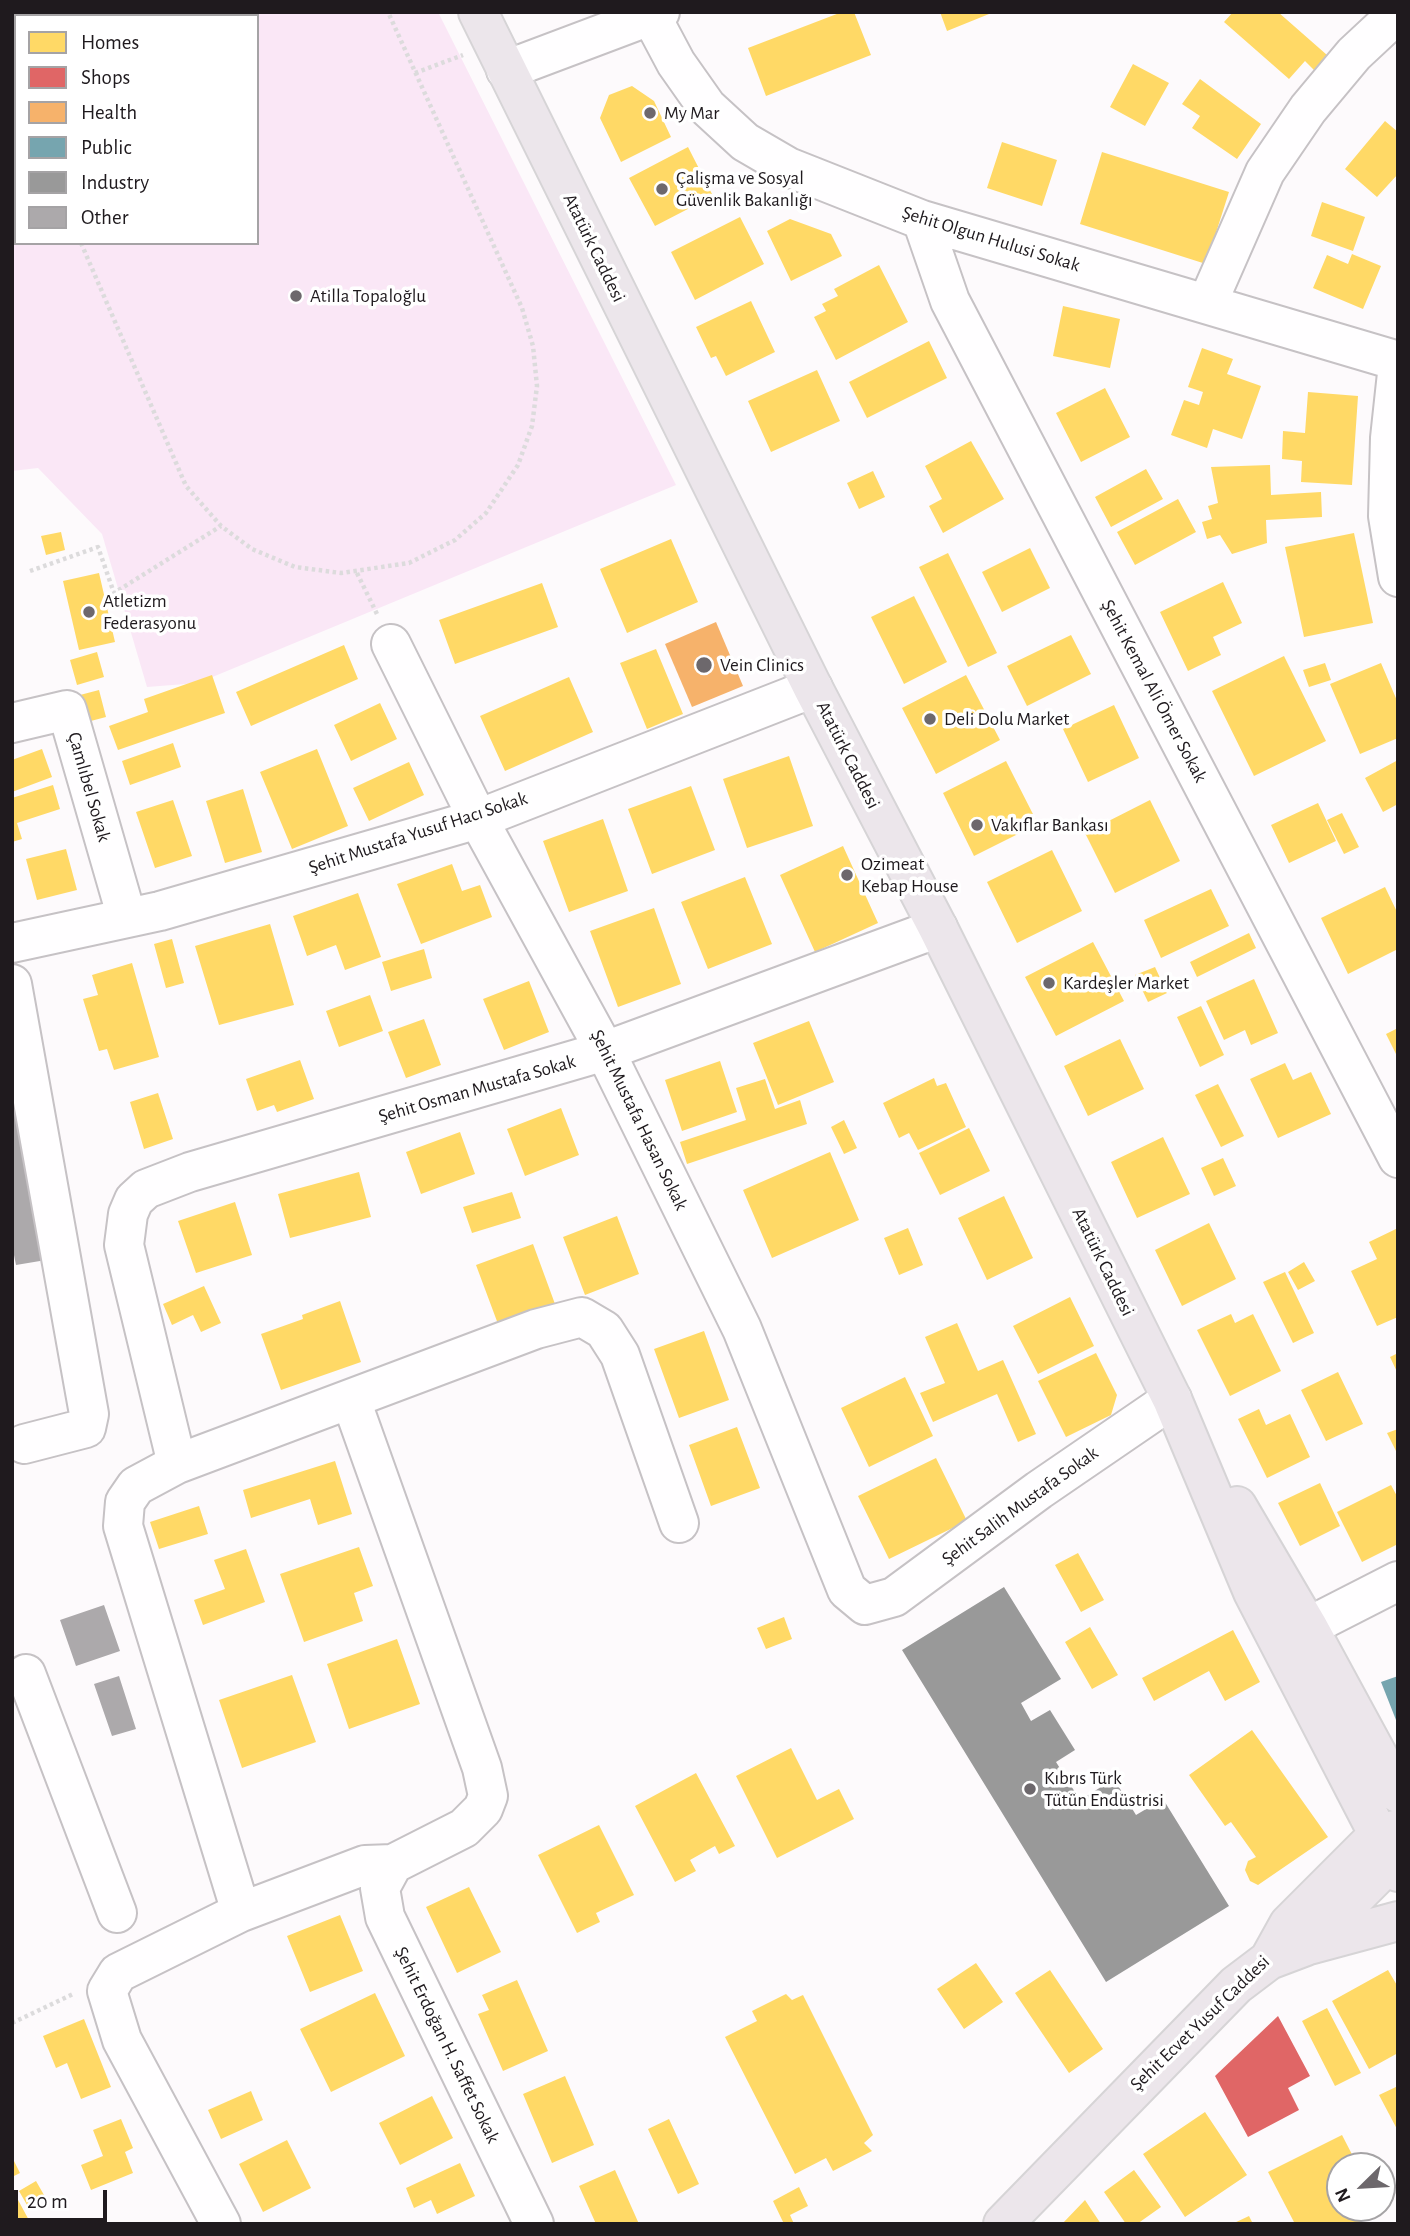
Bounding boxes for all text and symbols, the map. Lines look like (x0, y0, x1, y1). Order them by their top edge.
legend (14, 14, 259, 245)
text: Homes (81, 32, 139, 53)
text: Shops (81, 67, 130, 88)
text: Health (81, 102, 137, 123)
place label: My Mar (664, 102, 719, 124)
marker: My Mar (642, 105, 658, 121)
text: Public (81, 137, 131, 158)
place label: Çalişma ve Sosyal Güvenlik Bakanlığı (676, 167, 813, 211)
text: Industry (81, 172, 149, 193)
marker: Çalişma ve Sosyal Güvenlik Bakanlığı (654, 181, 670, 197)
street label: Atatürk Caddesi (558, 190, 630, 306)
street label: Şehit Olgun Hulusi Sokak (899, 201, 1083, 277)
text: Other (81, 207, 128, 228)
place label: Atilla Topaloğlu (310, 285, 426, 307)
marker: Atilla Topaloğlu (288, 288, 304, 304)
place label: Atletizm Federasyonu (103, 590, 196, 634)
street label: Şehit Kemal Ali Ömer Sokak (1096, 596, 1212, 786)
marker: Atletizm Federasyonu (81, 604, 97, 620)
place label: Vein Clinics (720, 654, 804, 676)
marker: Vein Clinics (694, 655, 714, 675)
street label: Atatürk Caddesi (811, 697, 885, 813)
place label: Deli Dolu Market (944, 708, 1069, 730)
marker: Deli Dolu Market (922, 711, 938, 727)
street label: Çamlıbel Sokak (62, 730, 116, 844)
street label: Şehit Mustafa Yusuf Hacı Sokak (306, 787, 530, 879)
place label: Vakıflar Bankası (991, 814, 1109, 836)
marker: Vakıflar Bankası (969, 817, 985, 833)
place label: Ozimeat Kebap House (861, 853, 958, 897)
marker: Ozimeat Kebap House (839, 867, 855, 883)
place label: Kardeşler Market (1063, 972, 1189, 994)
marker: Kardeşler Market (1041, 975, 1057, 991)
street label: Şehit Mustafa Hasan Sokak (585, 1026, 693, 1214)
street label: Şehit Osman Mustafa Sokak (376, 1050, 578, 1128)
street label: Atatürk Caddesi (1067, 1204, 1139, 1320)
street label: Şehit Salih Mustafa Sokak (937, 1442, 1103, 1570)
place label: Kıbrıs Türk Tütün Endüstrisi (1044, 1767, 1164, 1811)
marker: Kıbrıs Türk Tütün Endüstrisi (1022, 1781, 1038, 1797)
street label: Şehit Erdoğan H. Saffet Sokak (389, 1943, 505, 2147)
street label: Şehit Ecvet Yusuf Caddesi (1125, 1950, 1275, 2096)
north arrow (1326, 2152, 1396, 2222)
scale bar (18, 2176, 110, 2220)
text: N (1332, 2185, 1355, 2205)
text: 20 m (27, 2191, 68, 2212)

